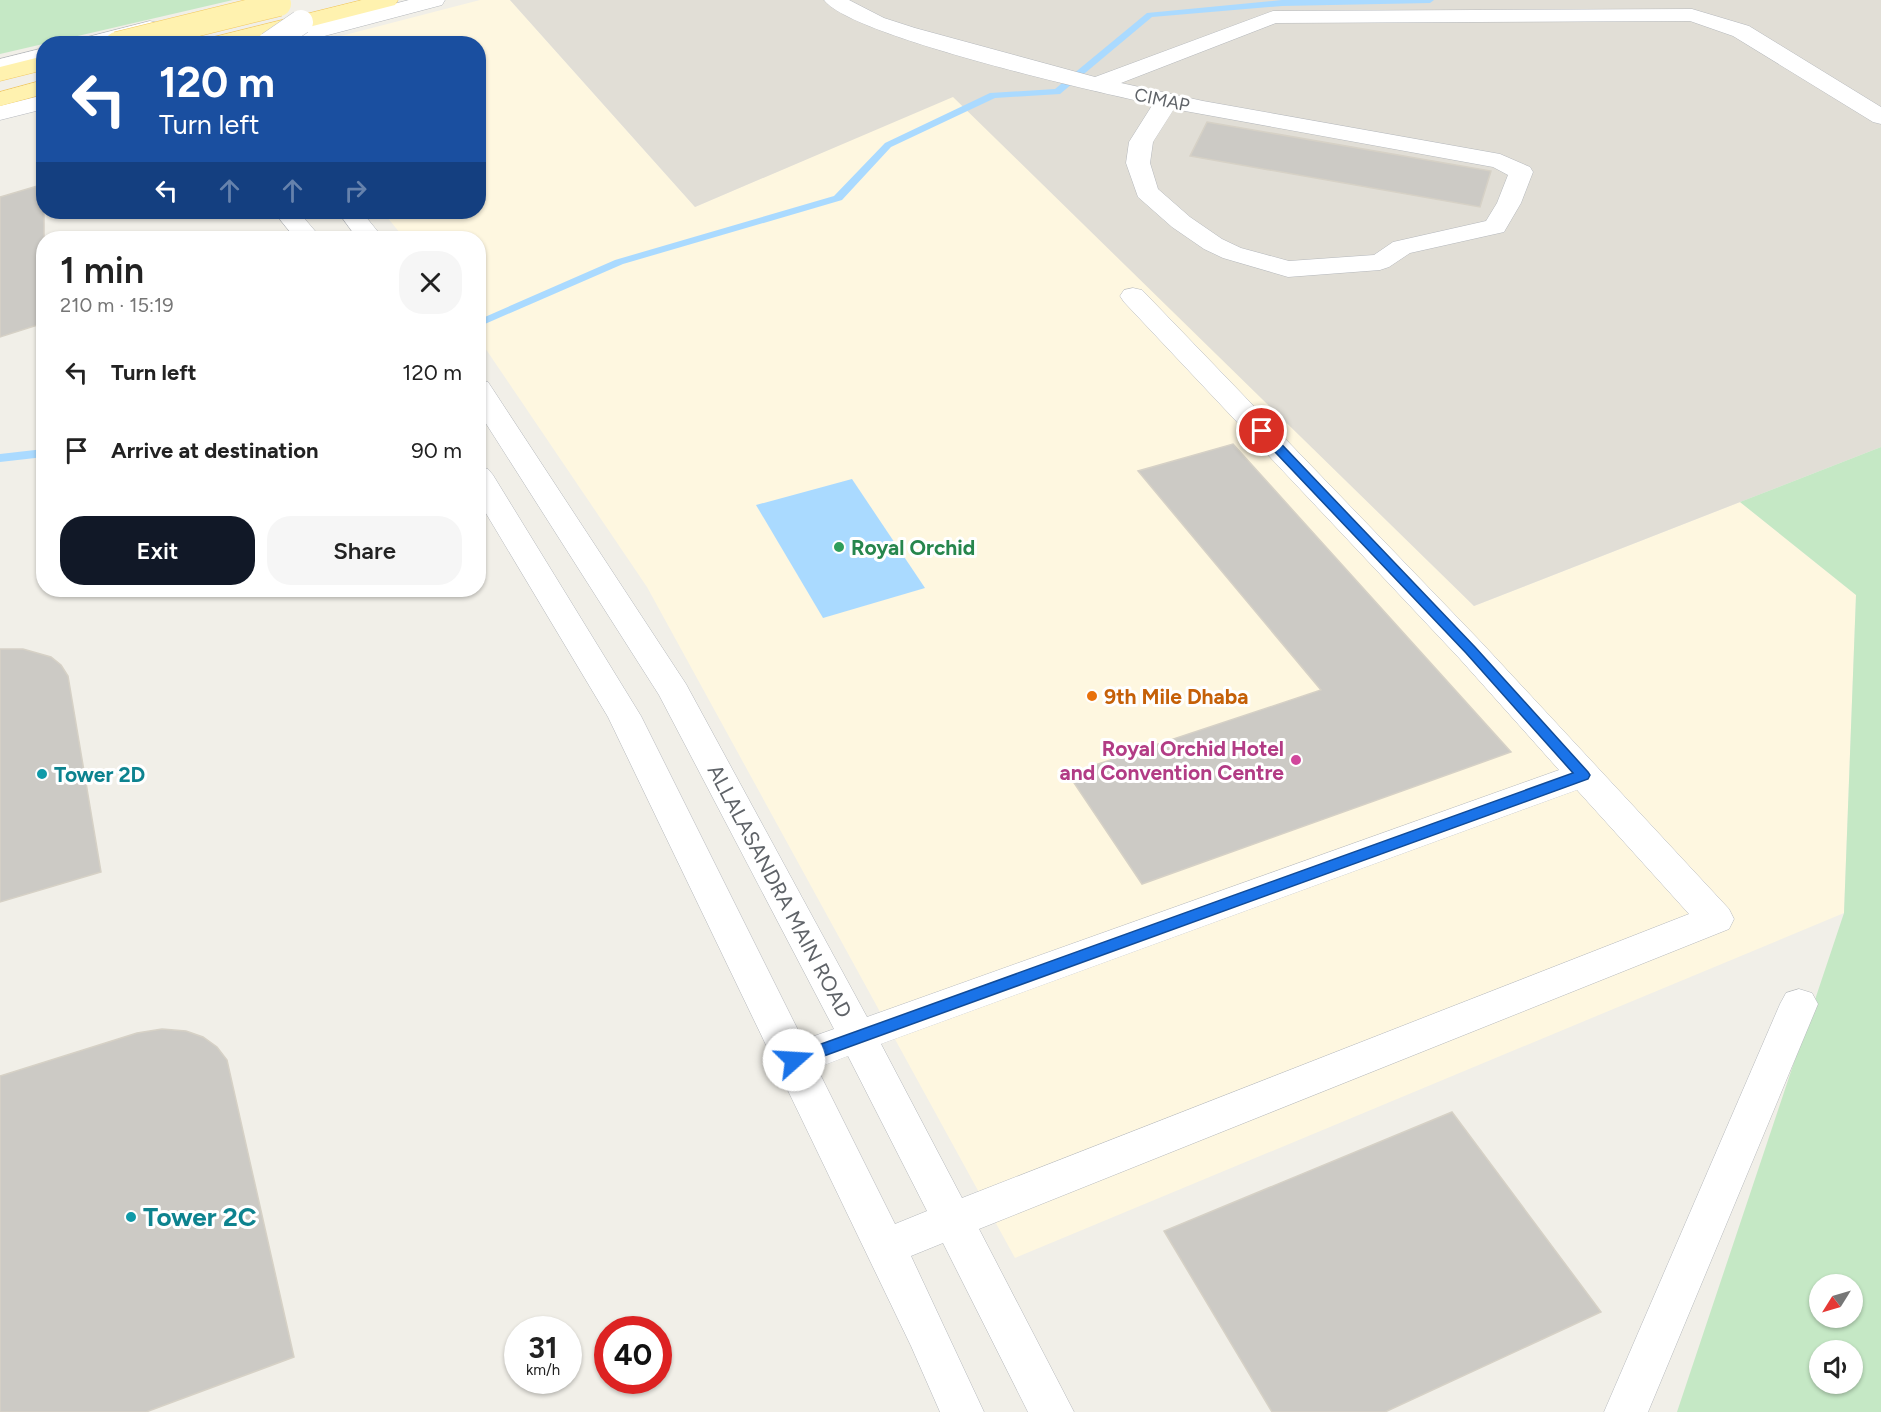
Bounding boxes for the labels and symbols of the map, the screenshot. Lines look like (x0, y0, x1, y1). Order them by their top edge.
street label: CIMAP (1132, 83, 1192, 117)
pin (1236, 405, 1287, 456)
place label: Royal Orchid (851, 535, 975, 560)
marker: Royal Orchid (832, 540, 846, 554)
place label: 9th Mile Dhaba (1104, 684, 1248, 709)
marker: 9th Mile Dhaba (1085, 689, 1099, 703)
place label: Royal Orchid Hotel and Convention Centre (1060, 736, 1284, 785)
marker: Royal Orchid Hotel and Convention Centre (1289, 753, 1303, 767)
street label: ALLALASANDRA MAIN ROAD (703, 760, 857, 1022)
place label: Tower 2D (54, 762, 145, 787)
marker: Tower 2D (35, 767, 49, 781)
position arrow (762, 1028, 826, 1092)
place label: Tower 2C (143, 1201, 257, 1233)
marker: Tower 2C (124, 1210, 138, 1224)
north arrow (1809, 1274, 1863, 1328)
speed limit sign: 40 (594, 1316, 672, 1394)

